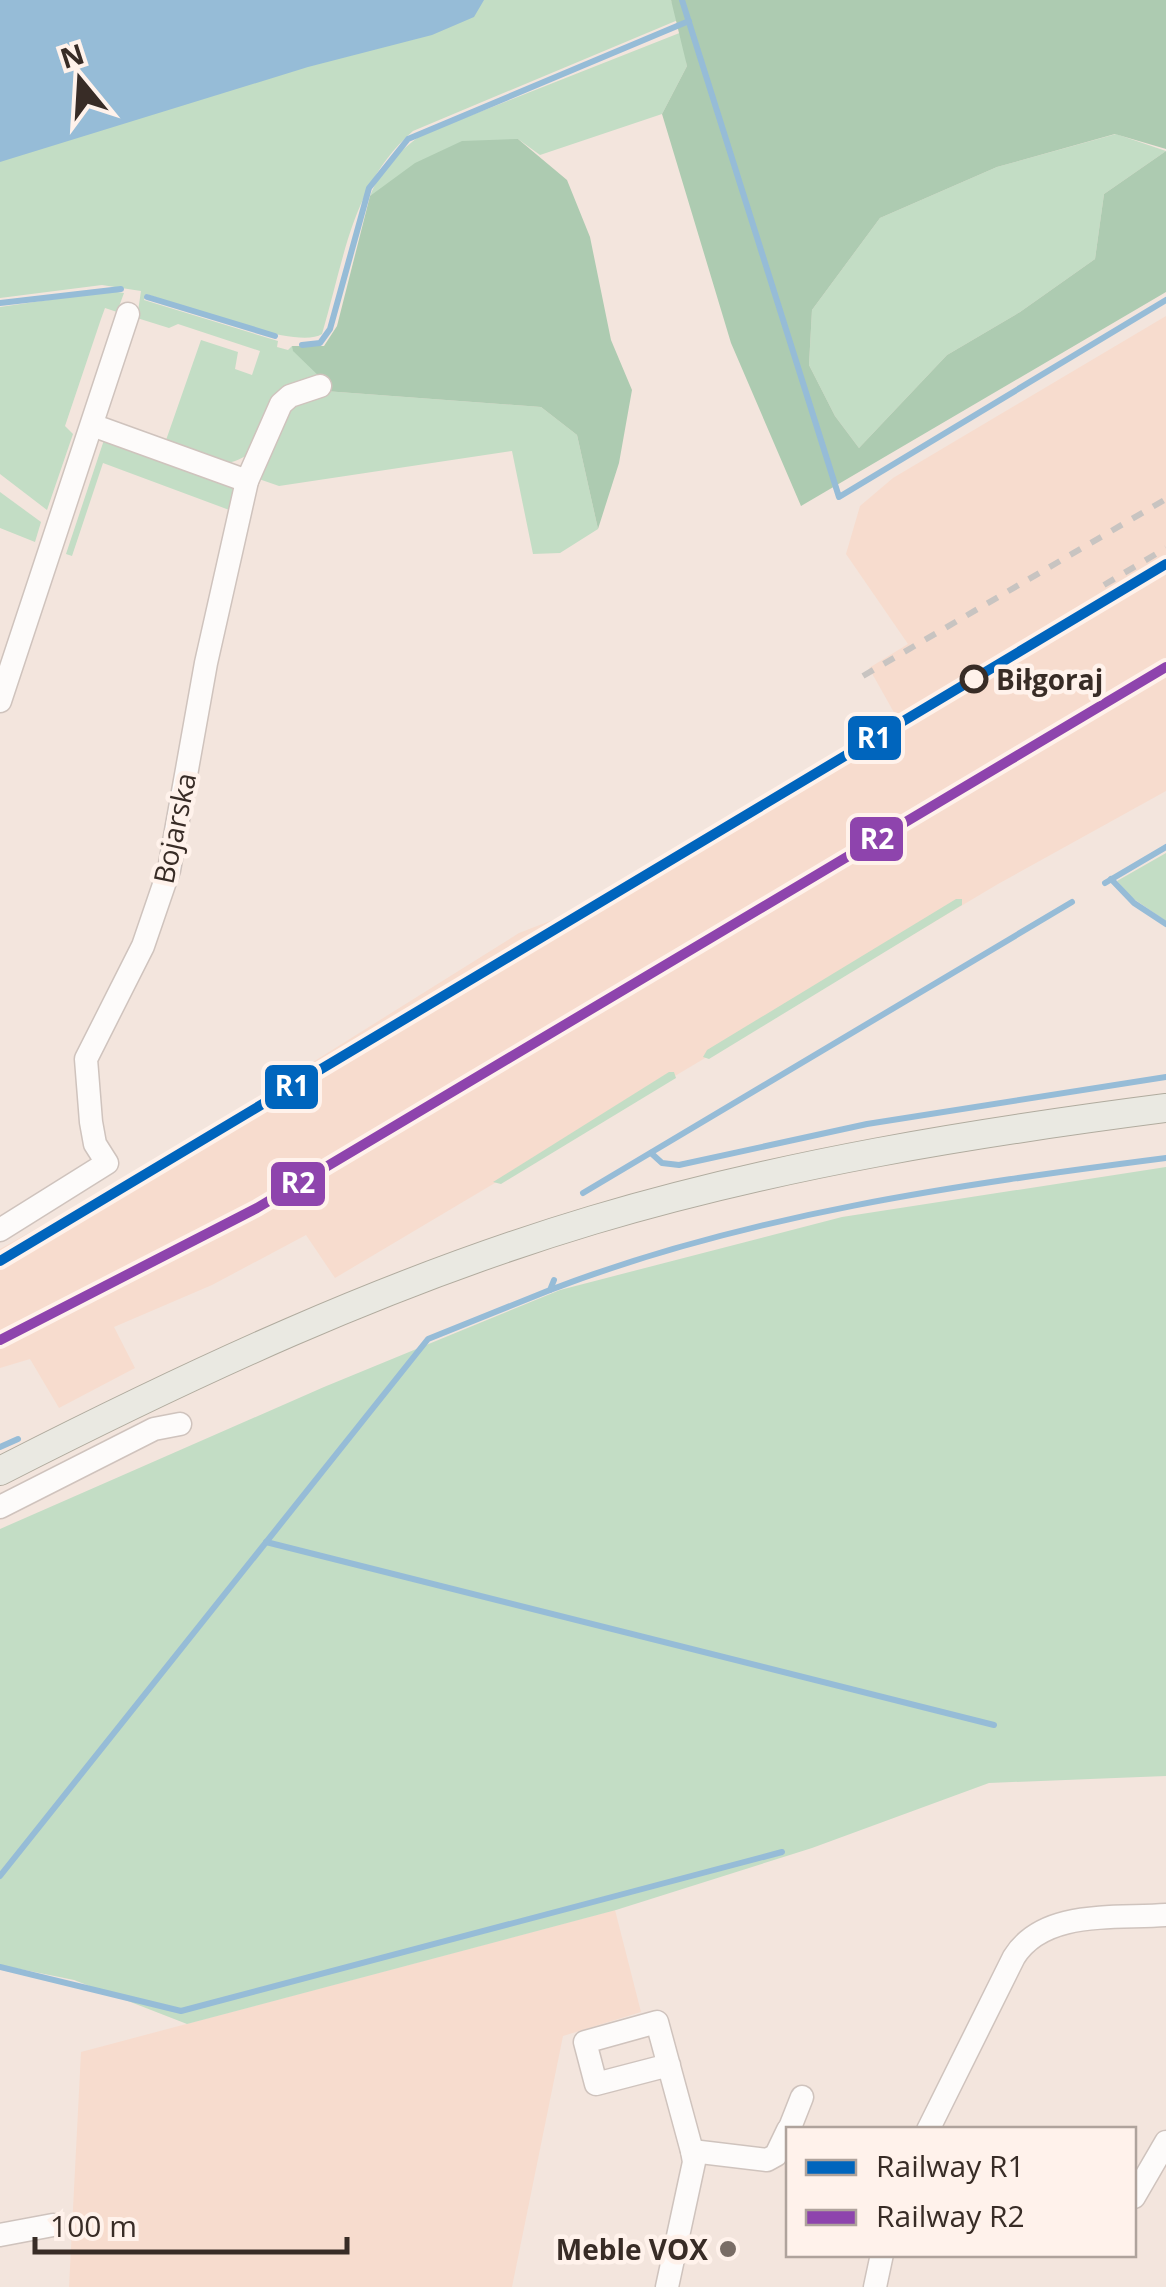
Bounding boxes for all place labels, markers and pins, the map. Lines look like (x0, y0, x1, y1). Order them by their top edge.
place label: Biłgoraj (996, 660, 1103, 698)
marker: Biłgoraj (961, 666, 987, 692)
place label: Meble VOX (556, 2230, 708, 2268)
marker: Meble VOX (717, 2238, 739, 2260)

